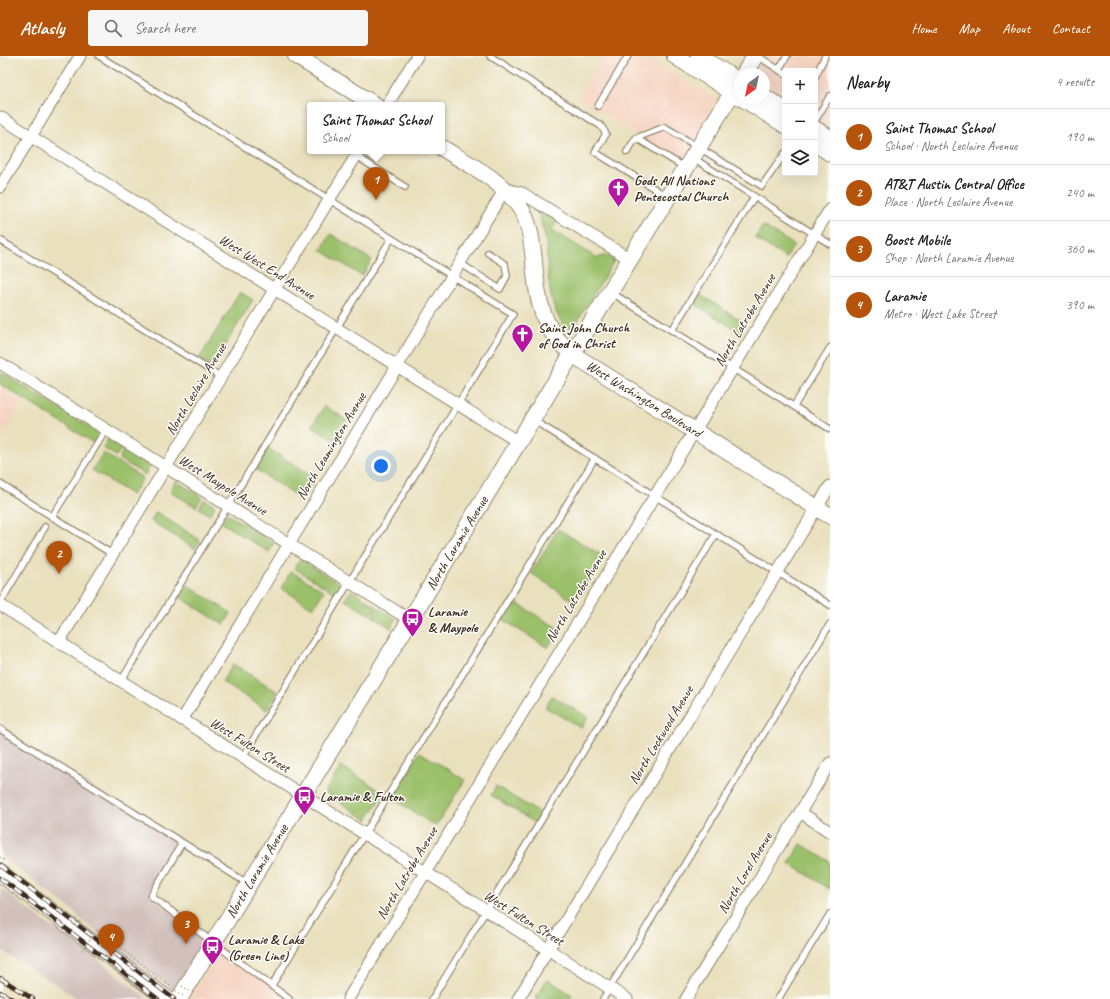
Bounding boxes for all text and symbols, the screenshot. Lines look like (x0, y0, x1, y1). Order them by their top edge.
search box (88, 10, 368, 46)
text: Atlasly (20, 16, 64, 40)
icon: search (102, 17, 124, 39)
text: Search here (134, 19, 195, 38)
text: Home (911, 20, 937, 37)
text: Map (959, 20, 980, 37)
text: About (1002, 20, 1030, 37)
text: Contact (1052, 20, 1090, 37)
north arrow (734, 68, 770, 104)
map controls (782, 68, 818, 176)
button: + (782, 68, 818, 104)
text: Nearby (846, 72, 889, 93)
text: 4 results (1056, 74, 1094, 90)
popup (307, 102, 445, 154)
button: − (782, 104, 818, 140)
text: Saint Thomas School (321, 111, 431, 130)
text: Saint Thomas School (884, 119, 994, 138)
text: 1 (856, 129, 862, 145)
text: 190 m (1066, 129, 1094, 145)
text: School (321, 130, 349, 146)
text: School · North Leclaire Avenue (884, 138, 1017, 154)
button: layers (782, 140, 818, 176)
pin: 1 (363, 167, 389, 200)
place label: Gods All Nations Pentecostal Church (634, 172, 730, 205)
church icon: Gods All Nations Pentecostal Church (605, 175, 631, 208)
text: AT&T Austin Central Office (884, 175, 1024, 194)
text: 2 (856, 185, 862, 201)
text: 240 m (1066, 185, 1094, 201)
text: Place · North Leclaire Avenue (884, 194, 1012, 210)
street label: West West End Avenue (216, 231, 319, 304)
text: Boost Mobile (884, 231, 950, 250)
text: 3 (856, 241, 862, 257)
text: 360 m (1066, 241, 1094, 257)
text: Shop · North Laramie Avenue (884, 250, 1014, 266)
street label: North Latrobe Avenue (711, 269, 780, 369)
text: Laramie (884, 287, 926, 306)
text: 4 (856, 297, 862, 313)
text: 390 m (1066, 297, 1094, 313)
text: Metro · West Lake Street (884, 306, 996, 322)
place label: Saint John Church of God in Christ (538, 319, 630, 352)
church icon: Saint John Church of God in Christ (510, 322, 536, 355)
street label: North Leclaire Avenue (162, 339, 231, 438)
street label: West Washington Boulevard (583, 357, 707, 443)
street label: North Leamington Avenue (292, 388, 370, 503)
street label: West Maypole Avenue (176, 451, 271, 520)
your location (371, 456, 391, 476)
street label: North Laramie Avenue (422, 492, 492, 593)
pin: 2 (46, 541, 72, 574)
street label: North Latrobe Avenue (542, 545, 611, 645)
place label: Laramie & Maypole (428, 603, 479, 636)
bus stop icon: Laramie & Maypole (399, 606, 425, 639)
street label: North Lockwood Avenue (625, 681, 698, 787)
street label: West Fulton Street (207, 714, 294, 777)
bus stop icon: Laramie & Fulton (291, 783, 317, 816)
place label: Laramie & Fulton (320, 788, 406, 805)
street label: North Laramie Avenue (222, 820, 292, 921)
street label: North Latrobe Avenue (373, 822, 442, 922)
street label: North Lorel Avenue (714, 828, 777, 916)
street label: West Fulton Street (481, 887, 568, 950)
pin: 3 (173, 911, 199, 944)
pin: 4 (98, 924, 124, 957)
place label: Laramie & Lake (Green Line) (228, 931, 305, 964)
bus stop icon: Laramie & Lake (Green Line) (200, 934, 226, 967)

